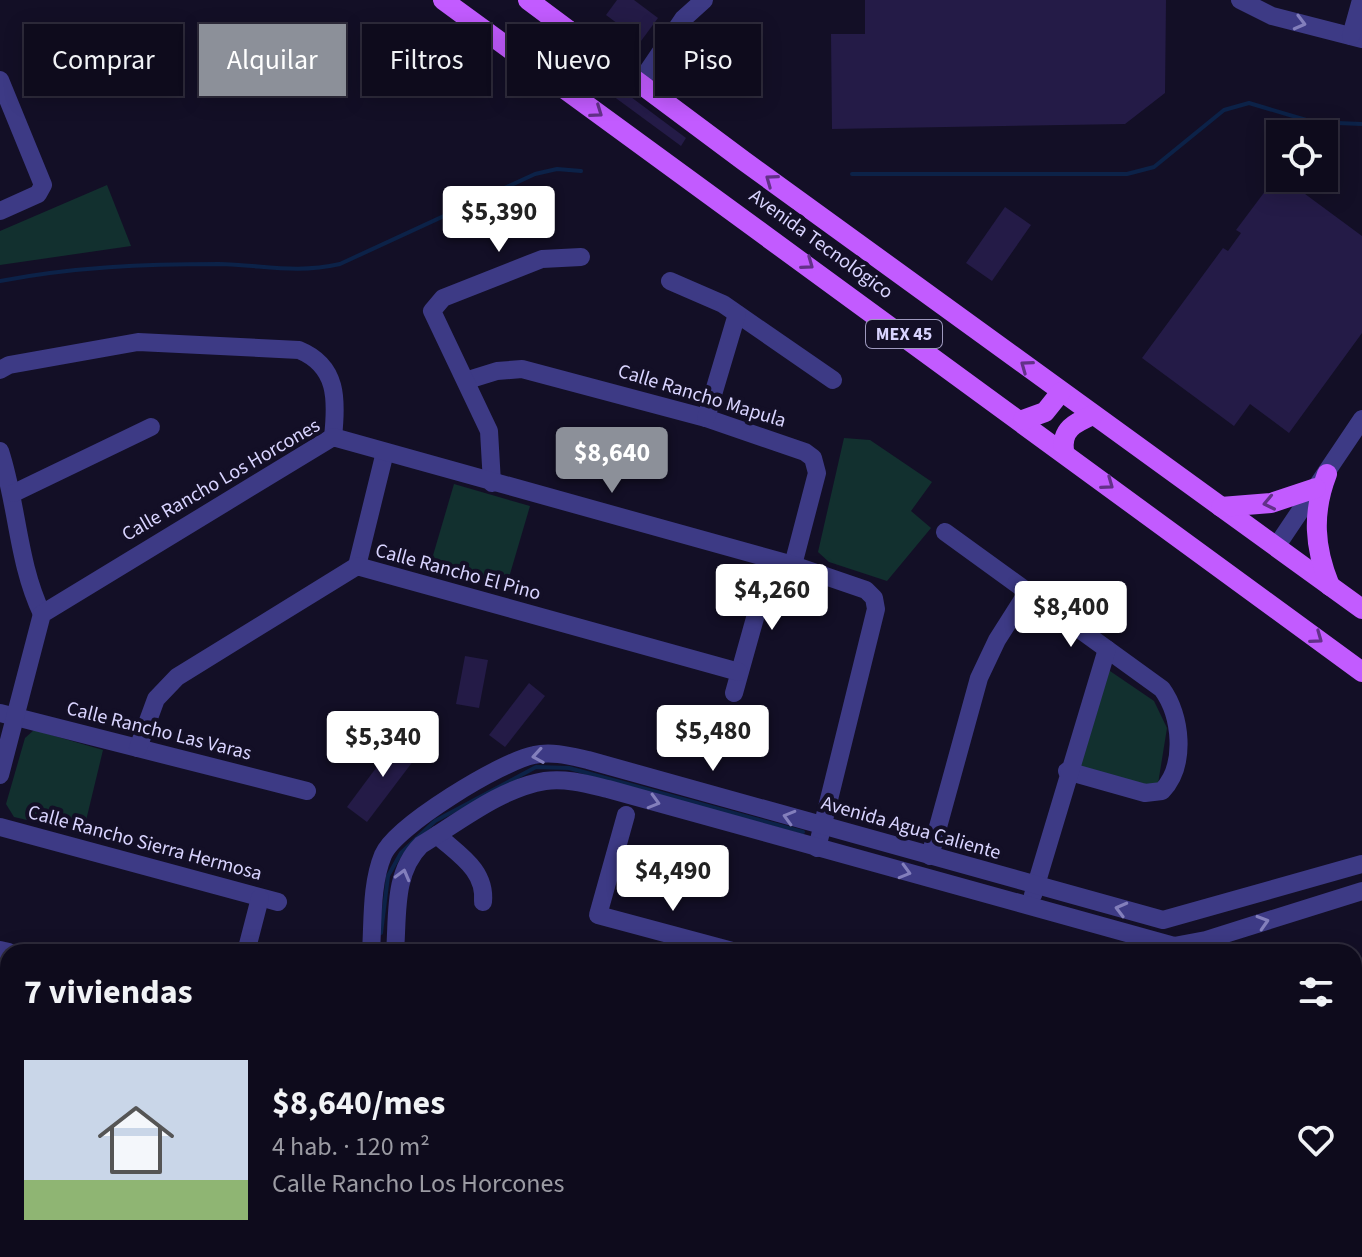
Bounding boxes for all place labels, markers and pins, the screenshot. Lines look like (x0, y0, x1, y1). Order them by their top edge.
pin: $5,390 (434, 186, 564, 254)
pin: $8,640 (547, 427, 677, 495)
pin: $4,260 (707, 564, 837, 632)
pin: $8,400 (1006, 581, 1136, 649)
pin: $5,480 (648, 705, 778, 773)
pin: $5,340 (318, 711, 448, 779)
pin: $4,490 (608, 845, 738, 913)

